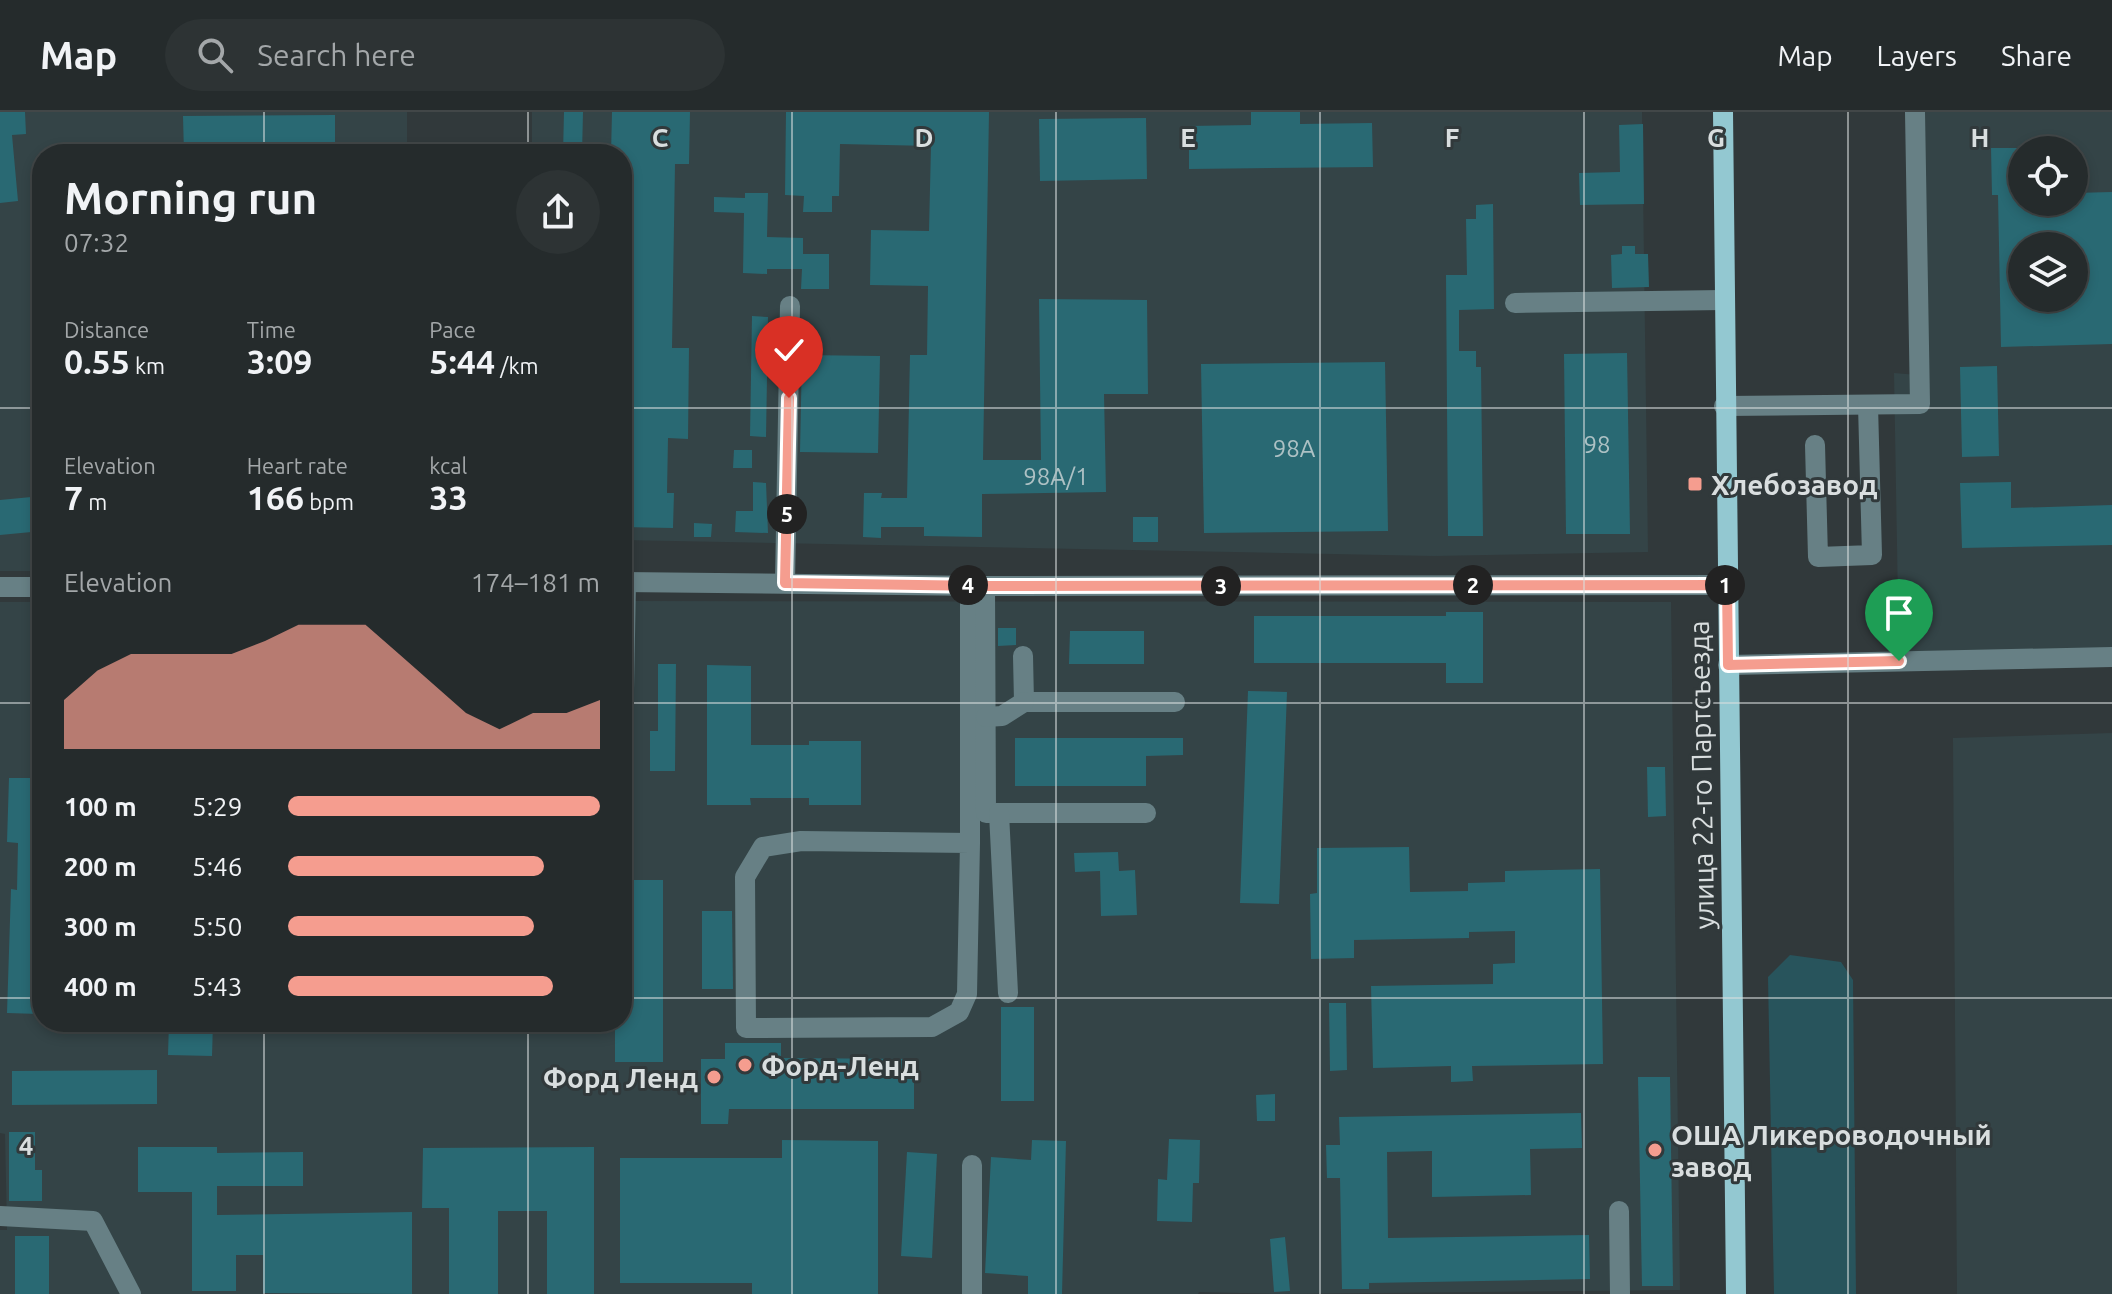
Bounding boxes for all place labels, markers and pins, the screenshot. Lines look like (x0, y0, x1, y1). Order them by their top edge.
pin (755, 316, 823, 398)
place label: Хлебозавод (1711, 469, 1877, 500)
marker: Хлебозавод (1686, 475, 1704, 493)
pin: 5 (767, 494, 807, 534)
pin: 4 (948, 565, 988, 605)
pin: 2 (1453, 565, 1493, 605)
pin: 1 (1705, 565, 1745, 605)
pin: 3 (1201, 566, 1241, 606)
pin (1865, 579, 1933, 661)
place label: Форд-Ленд (761, 1050, 919, 1081)
marker: Форд-Ленд (736, 1056, 754, 1074)
place label: Форд Ленд (543, 1062, 698, 1093)
marker: Форд Ленд (705, 1068, 723, 1086)
place label: ОША Ликероводочный завод (1671, 1119, 1992, 1182)
marker: ОША Ликероводочный завод (1646, 1141, 1664, 1159)

